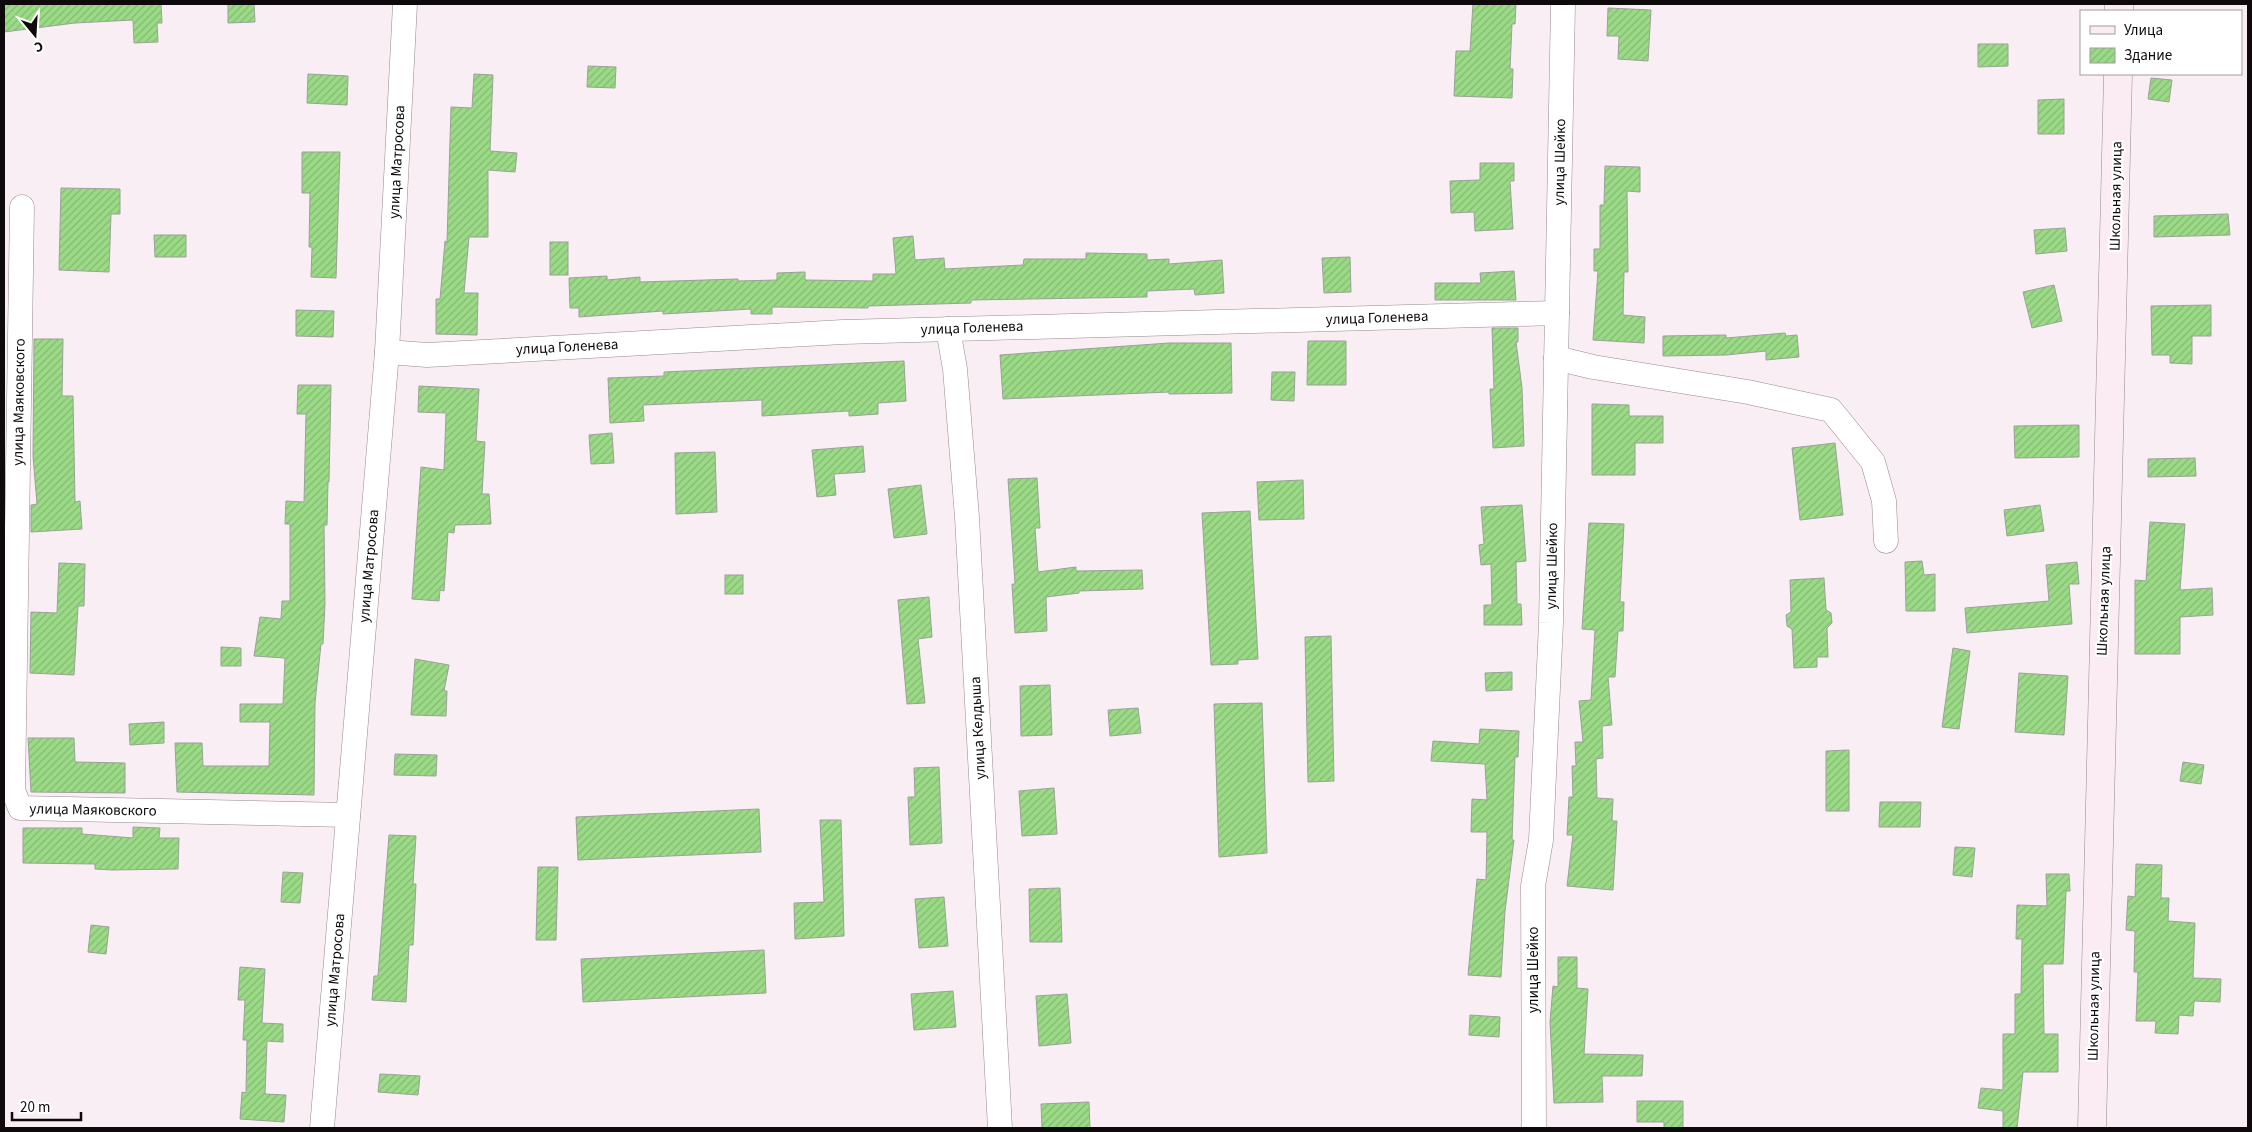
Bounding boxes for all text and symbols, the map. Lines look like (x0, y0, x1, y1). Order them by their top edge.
north arrow (10, 10, 60, 60)
legend (2080, 10, 2242, 75)
text: Улица (2124, 20, 2163, 41)
text: С (32, 36, 46, 57)
text: Здание (2124, 45, 2172, 66)
street label: улица Матросова (384, 105, 410, 219)
street label: улица Шейко (1549, 118, 1571, 206)
street label: Школьная улица (2105, 141, 2127, 251)
street label: улица Голенева (1325, 306, 1429, 330)
street label: улица Голенева (920, 316, 1024, 340)
street label: улица Голенева (515, 334, 619, 360)
street label: улица Маяковского (7, 338, 31, 466)
street label: улица Матросова (354, 508, 384, 624)
street label: улица Шейко (1541, 522, 1563, 610)
street label: Школьная улица (2092, 546, 2116, 656)
street label: улица Келдыша (965, 676, 991, 780)
street label: улица Маяковского (29, 798, 157, 822)
street label: улица Матросова (320, 912, 350, 1028)
street label: улица Шейко (1523, 927, 1544, 1013)
street label: Школьная улица (2083, 951, 2105, 1061)
scale bar (12, 1090, 81, 1122)
text: 20 m (20, 1097, 50, 1118)

